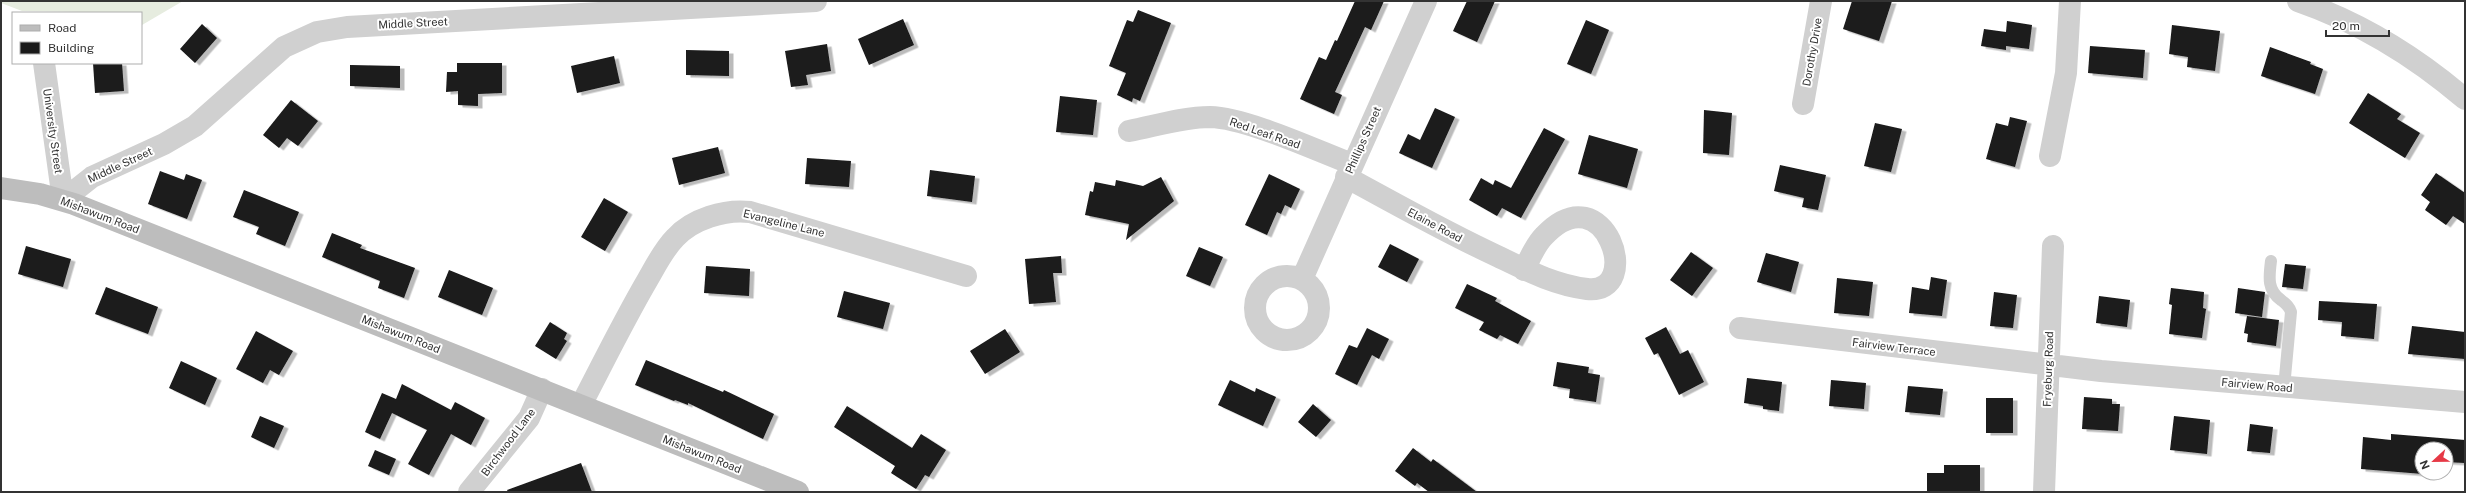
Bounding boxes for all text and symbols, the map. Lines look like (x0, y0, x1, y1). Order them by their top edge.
legend (12, 12, 142, 64)
scale bar (2326, 12, 2389, 38)
street label: Middle Street (378, 15, 448, 31)
street label: Dorothy Drive (1800, 17, 1824, 87)
text: 20 m (2332, 19, 2360, 33)
text: Road (48, 21, 76, 35)
text: Building (48, 41, 94, 55)
street label: University Street (41, 88, 65, 174)
street label: Phillips Street (1343, 105, 1383, 175)
street label: Red Leaf Road (1228, 115, 1302, 151)
street label: Middle Street (86, 145, 154, 185)
street label: Mishawum Road (59, 194, 141, 236)
street label: Elaine Road (1406, 206, 1464, 244)
street label: Evangeline Lane (742, 207, 826, 239)
street label: Mishawum Road (360, 313, 442, 355)
street label: Fryeburg Road (2041, 331, 2055, 407)
street label: Fairview Terrace (1852, 336, 1936, 358)
street label: Fairview Road (2221, 376, 2293, 394)
street label: Birchwood Lane (479, 406, 537, 478)
street label: Mishawum Road (661, 433, 743, 475)
north arrow (2414, 441, 2454, 481)
text: N (2418, 459, 2432, 471)

